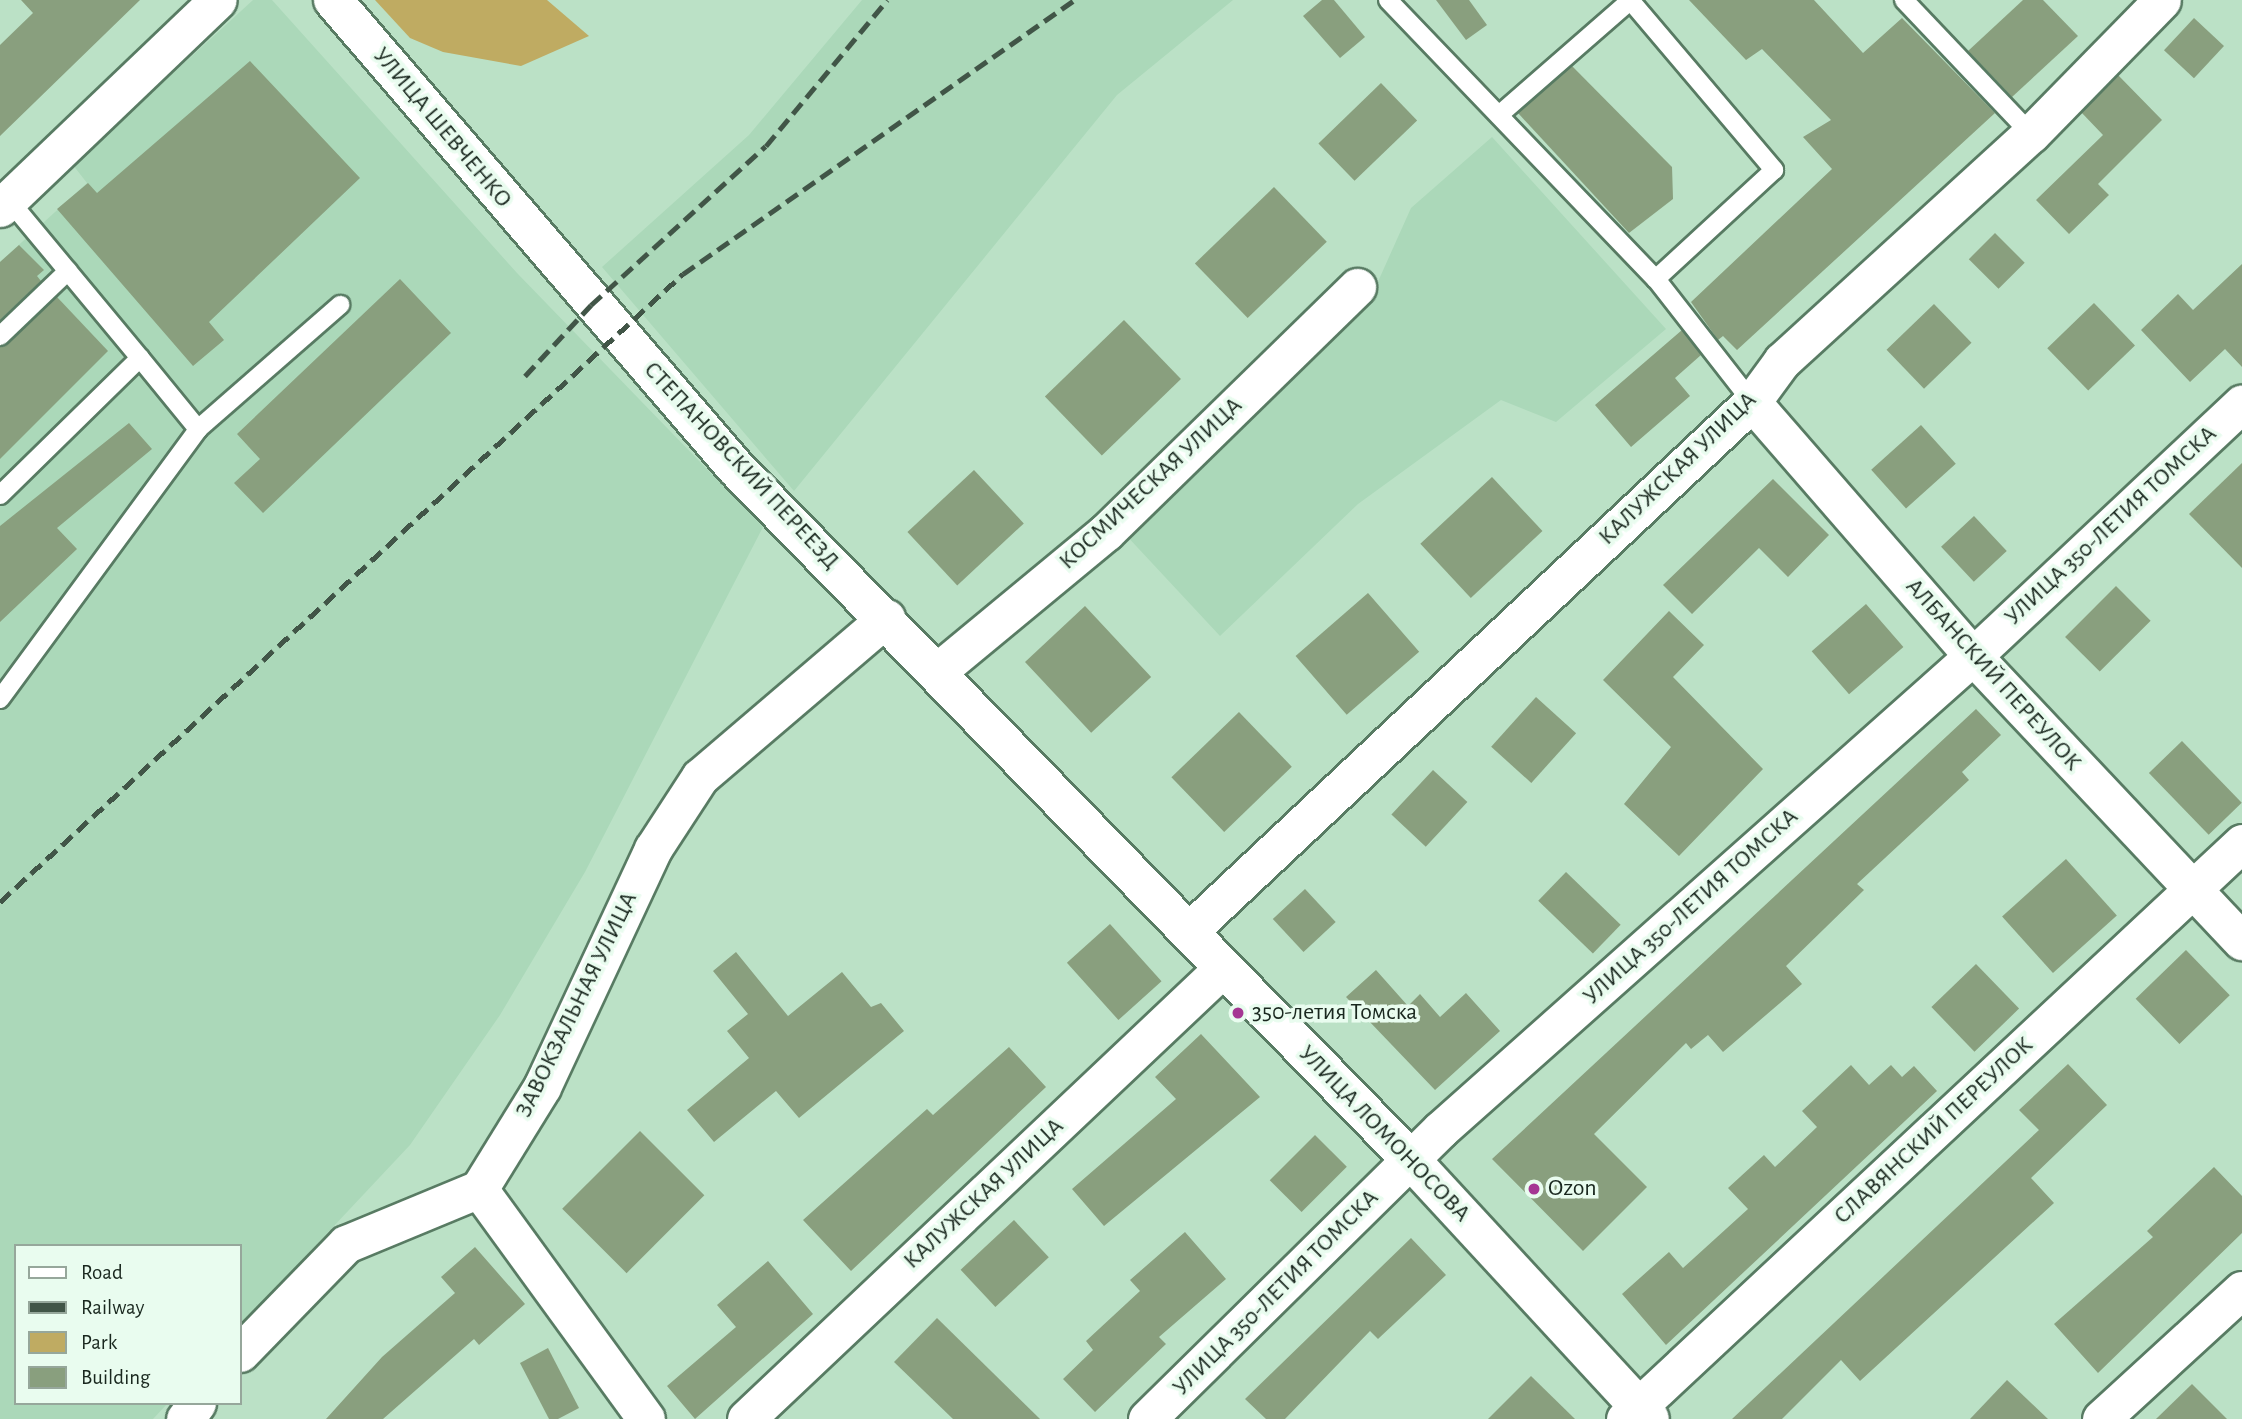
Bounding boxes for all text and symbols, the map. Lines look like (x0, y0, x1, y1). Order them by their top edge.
street label: УЛИЦА ШЕВЧЕНКО (366, 42, 518, 214)
street label: СТЕПАНОВСКИЙ ПЕРЕЕЗД (637, 356, 845, 576)
street label: КАЛУЖСКАЯ УЛИЦА (1593, 386, 1763, 552)
street label: КОСМИЧЕСКАЯ УЛИЦА (1054, 392, 1248, 576)
street label: УЛИЦА 350-ЛЕТИЯ ТОМСКА (1999, 420, 2223, 632)
street label: АЛБАНСКИЙ ПЕРЕУЛОК (1899, 573, 2087, 777)
street label: УЛИЦА 350-ЛЕТИЯ ТОМСКА (1578, 803, 1804, 1011)
street label: ЗАВОКЗАЛЬНАЯ УЛИЦА (510, 888, 644, 1122)
place label: 350-летия Томска (1252, 999, 1417, 1027)
marker: 350-летия Томска (1230, 1005, 1246, 1021)
street label: СЛАВЯНСКИЙ ПЕРЕУЛОК (1828, 1031, 2040, 1231)
street label: УЛИЦА ЛОМОНОСОВА (1292, 1040, 1476, 1228)
street label: КАЛУЖСКАЯ УЛИЦА (898, 1112, 1070, 1276)
place label: Ozon (1548, 1175, 1597, 1203)
marker: Ozon (1526, 1181, 1542, 1197)
street label: УЛИЦА 350-ЛЕТИЯ ТОМСКА (1167, 1184, 1385, 1402)
legend (14, 1244, 242, 1405)
text: Road (81, 1262, 123, 1283)
text: Railway (81, 1297, 144, 1318)
text: Park (81, 1332, 117, 1353)
text: Building (81, 1367, 150, 1388)

